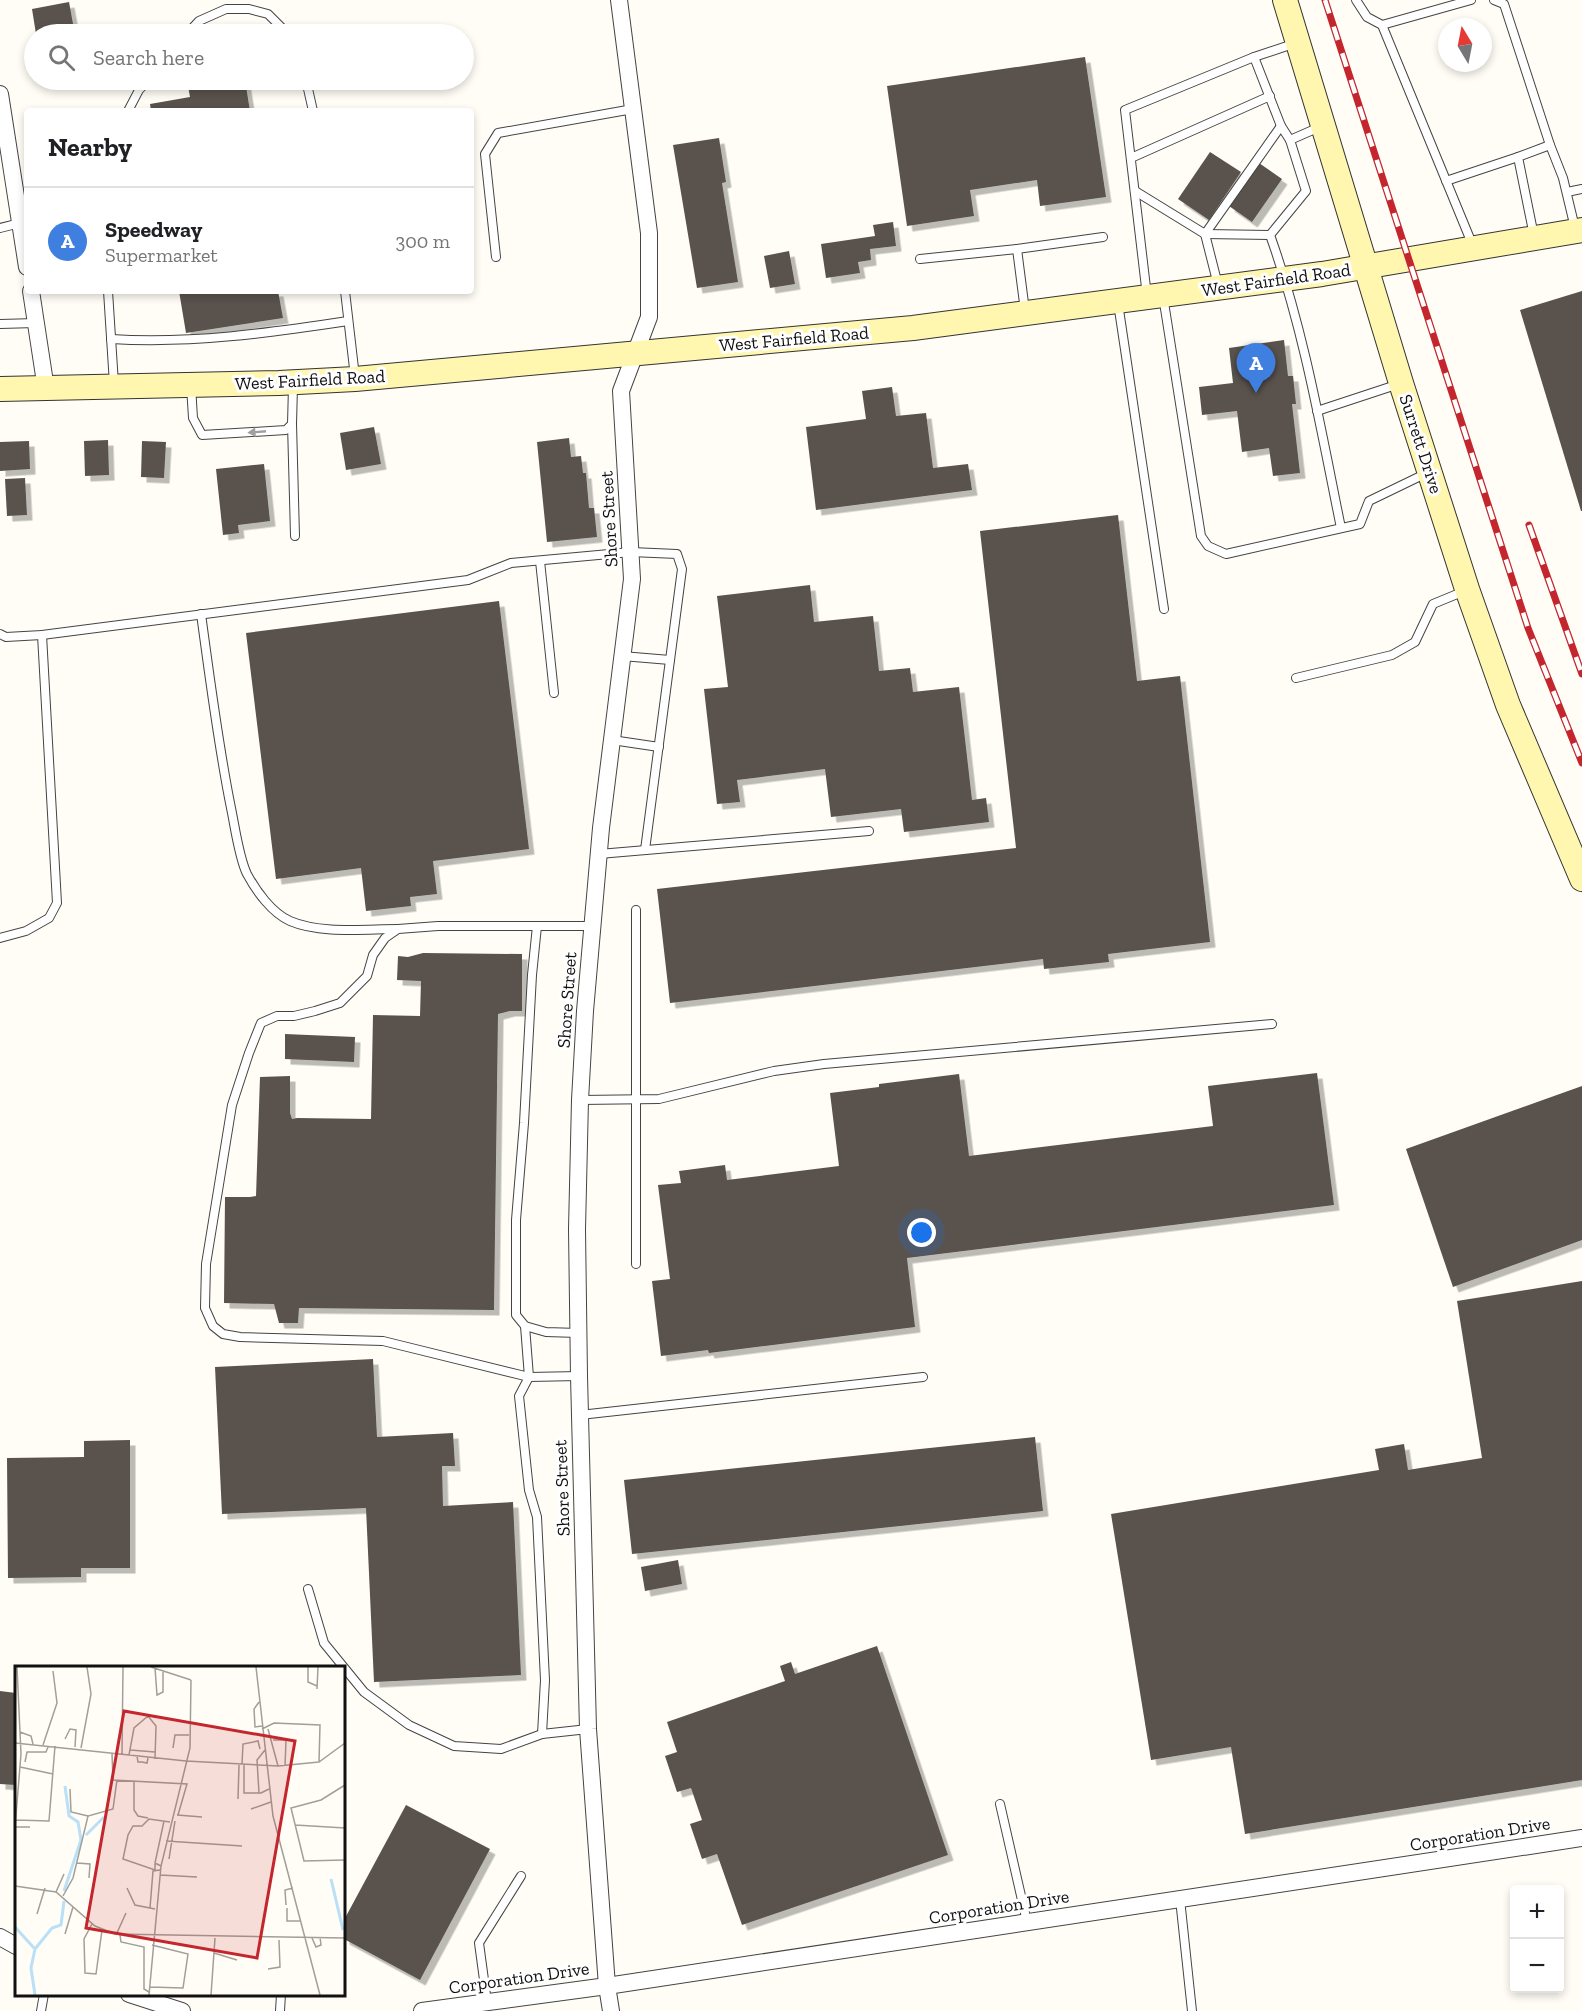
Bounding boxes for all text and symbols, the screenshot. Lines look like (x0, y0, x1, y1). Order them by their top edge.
north arrow (1438, 18, 1492, 72)
search box (24, 24, 474, 90)
icon: search (45, 41, 78, 74)
text: Search here (93, 44, 204, 71)
text: Nearby (48, 131, 132, 163)
text: Speedway (105, 216, 202, 243)
text: A (61, 229, 74, 253)
text: 300 m (395, 229, 450, 253)
text: Supermarket (105, 243, 218, 267)
street label: West Fairfield Road (1200, 259, 1352, 301)
street label: West Fairfield Road (718, 321, 870, 357)
pin: A (1236, 344, 1276, 393)
street label: West Fairfield Road (234, 365, 386, 395)
street label: Surrett Drive (1395, 392, 1447, 496)
one-way arrow (247, 428, 266, 437)
street label: Shore Street (595, 470, 623, 568)
street label: Shore Street (553, 951, 581, 1049)
your location (907, 1218, 936, 1247)
street label: Shore Street (549, 1439, 575, 1537)
inset map (15, 1666, 345, 1996)
street label: Corporation Drive (1408, 1812, 1552, 1856)
street label: Corporation Drive (927, 1885, 1071, 1929)
map controls (1510, 1885, 1564, 1993)
button: + (1510, 1885, 1564, 1939)
button: − (1510, 1939, 1564, 1993)
street label: Corporation Drive (447, 1957, 591, 1999)

